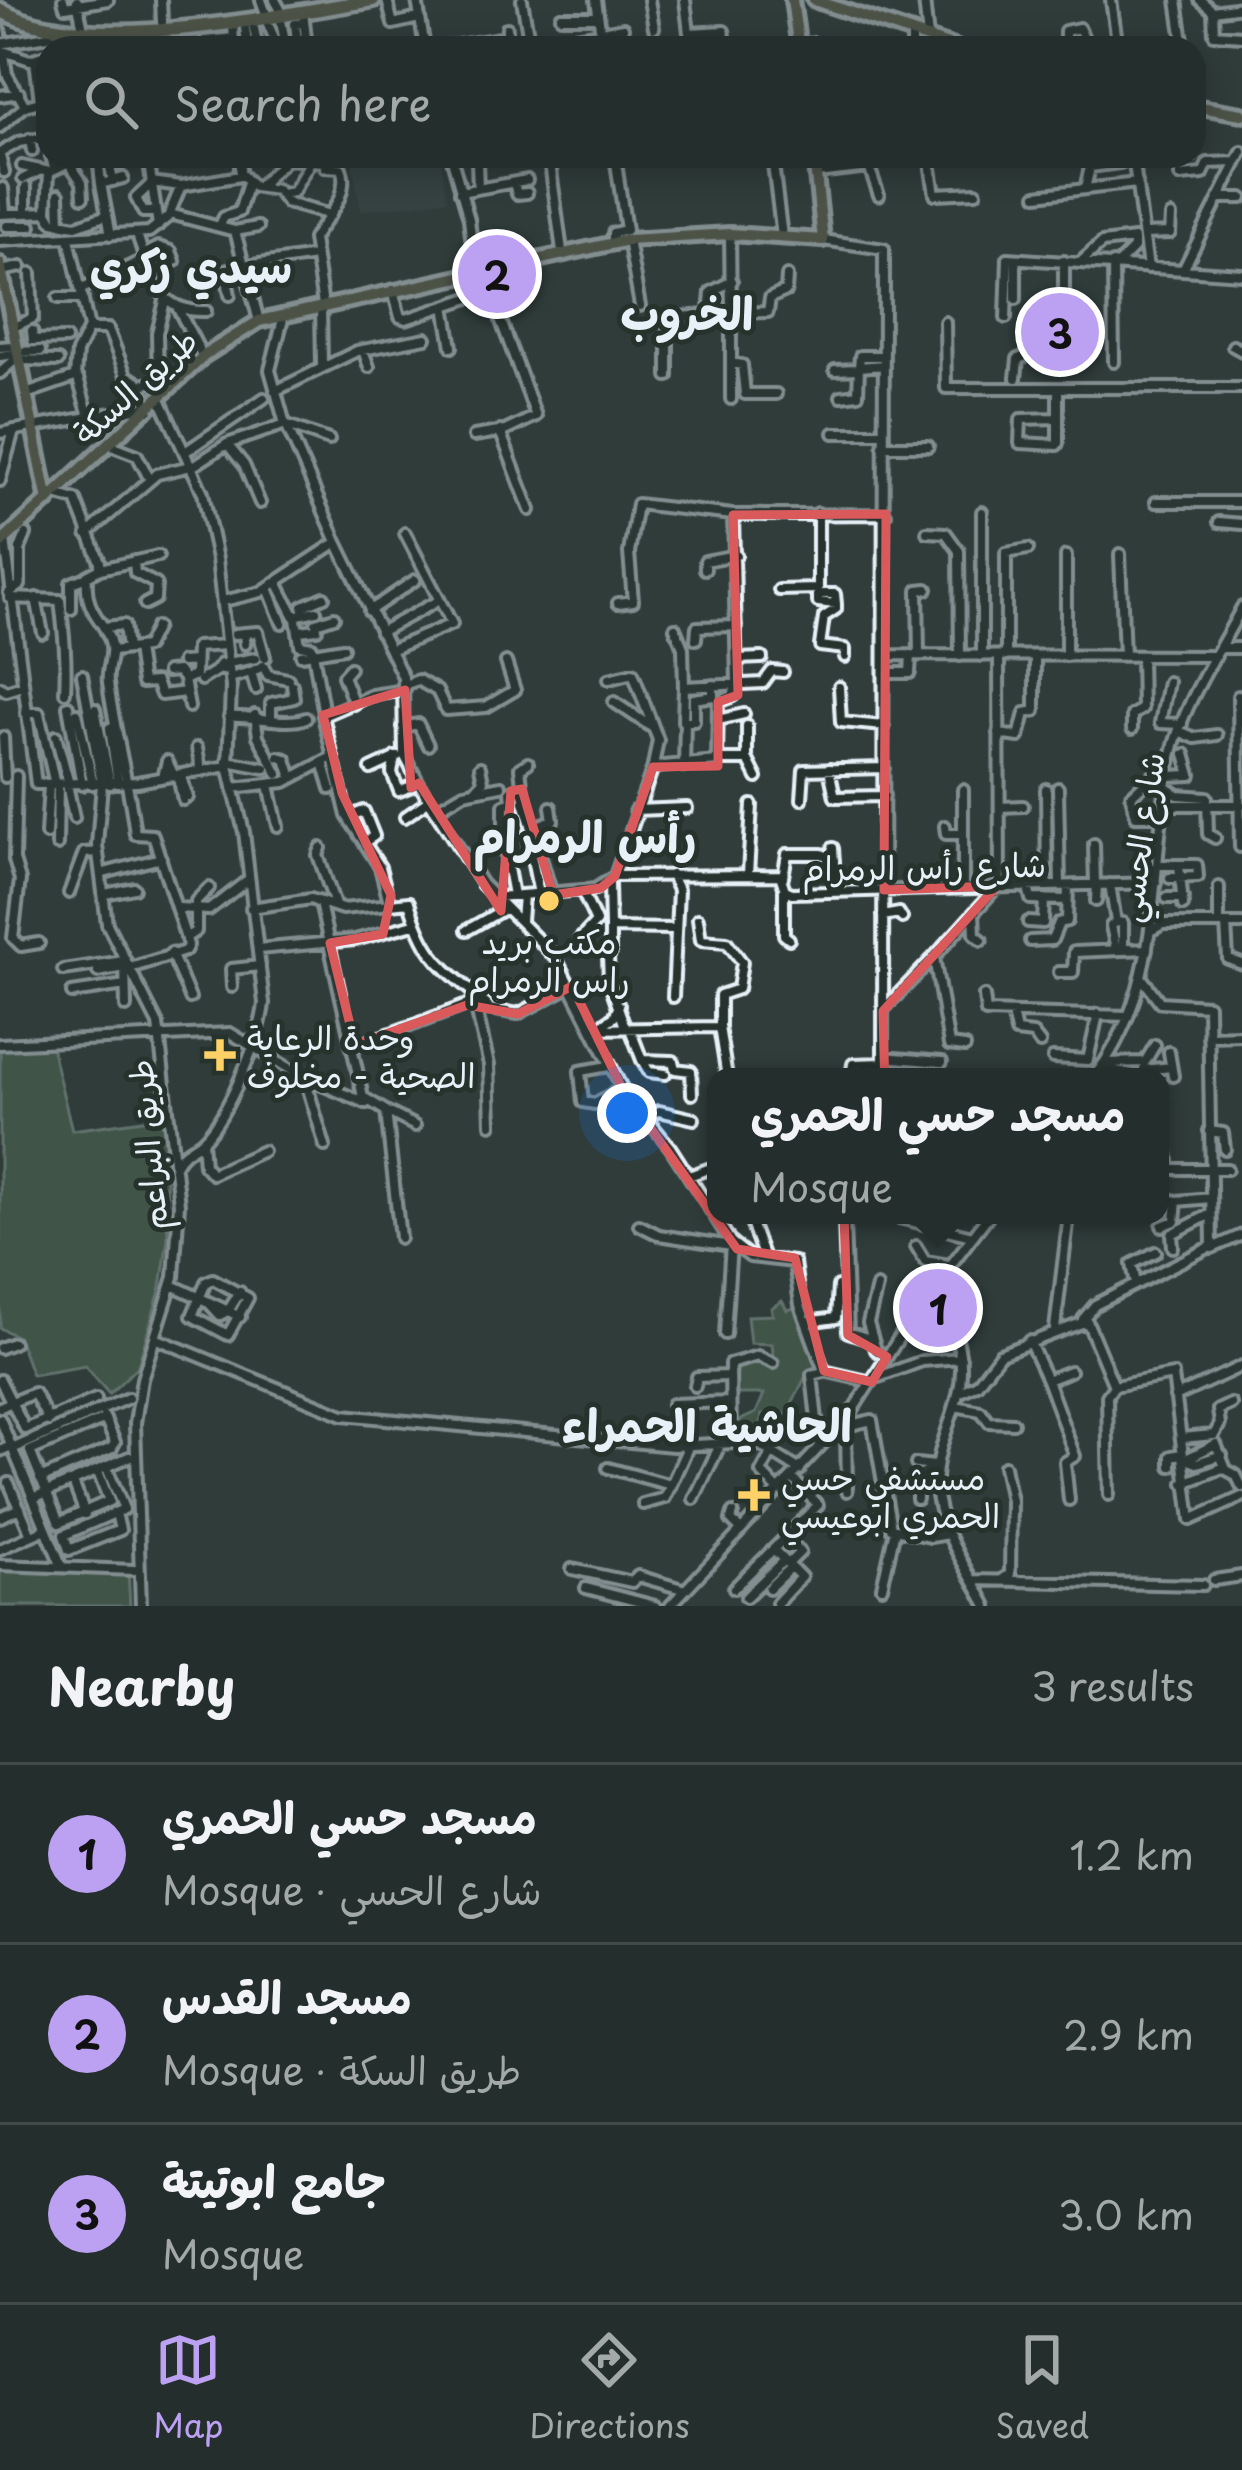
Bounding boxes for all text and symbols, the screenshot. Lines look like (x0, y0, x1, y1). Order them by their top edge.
search box (36, 36, 1206, 168)
text: Search here (174, 68, 431, 136)
icon: search (78, 69, 144, 135)
pin: 2 (458, 229, 536, 319)
district label: سيدي زكري (90, 230, 292, 300)
district label: الخروب (621, 277, 754, 345)
pin: 3 (1021, 287, 1099, 377)
street label: طريق السكة (60, 315, 208, 455)
street label: شارع الحسي (1102, 749, 1183, 926)
district label: رأس الرمرام (474, 800, 696, 872)
street label: شارع رأس الرمرام (802, 838, 1046, 895)
marker: مكتب بريد راس الرمرام (536, 888, 562, 914)
place label: مكتب بريد راس الرمرام (468, 915, 630, 1006)
place label: وحدة الرعاية الصحية - مخلوف (247, 1011, 475, 1099)
marker: وحدة الرعاية الصحية - مخلوف (204, 1039, 236, 1071)
street label: طريق البراعم (114, 1057, 181, 1232)
popup (707, 1068, 1169, 1224)
text: مسجد حسي الحمري (750, 1078, 1126, 1146)
your location (597, 1083, 657, 1143)
text: Mosque (750, 1156, 893, 1215)
pin: 1 (899, 1263, 977, 1353)
district label: الحاشية الحمراء (562, 1389, 852, 1457)
place label: مستشفي حسي الحمري ابوعيسي (781, 1451, 1000, 1546)
marker: مستشفي حسي الحمري ابوعيسي (738, 1479, 770, 1511)
text: Nearby (48, 1646, 235, 1723)
text: 3 results (1031, 1655, 1194, 1714)
text: مسجد حسي الحمري (162, 1781, 537, 1849)
text: 1 (78, 1824, 96, 1883)
text: 1.2 km (1070, 1824, 1194, 1883)
text: Mosque · شارع الحسي (162, 1859, 542, 1918)
text: مسجد القدس (162, 1961, 412, 2029)
text: 2 (73, 2004, 101, 2063)
text: 2.9 km (1063, 2004, 1194, 2063)
text: Mosque · طريق السكة (162, 2039, 521, 2098)
text: جامع ابوتيتة (162, 2145, 386, 2213)
text: 3 (74, 2184, 100, 2243)
text: 3.0 km (1058, 2184, 1194, 2243)
text: Mosque (162, 2223, 304, 2282)
tab: Map (153, 2327, 223, 2449)
tab: Directions (529, 2327, 690, 2449)
tab: Saved (995, 2327, 1089, 2449)

